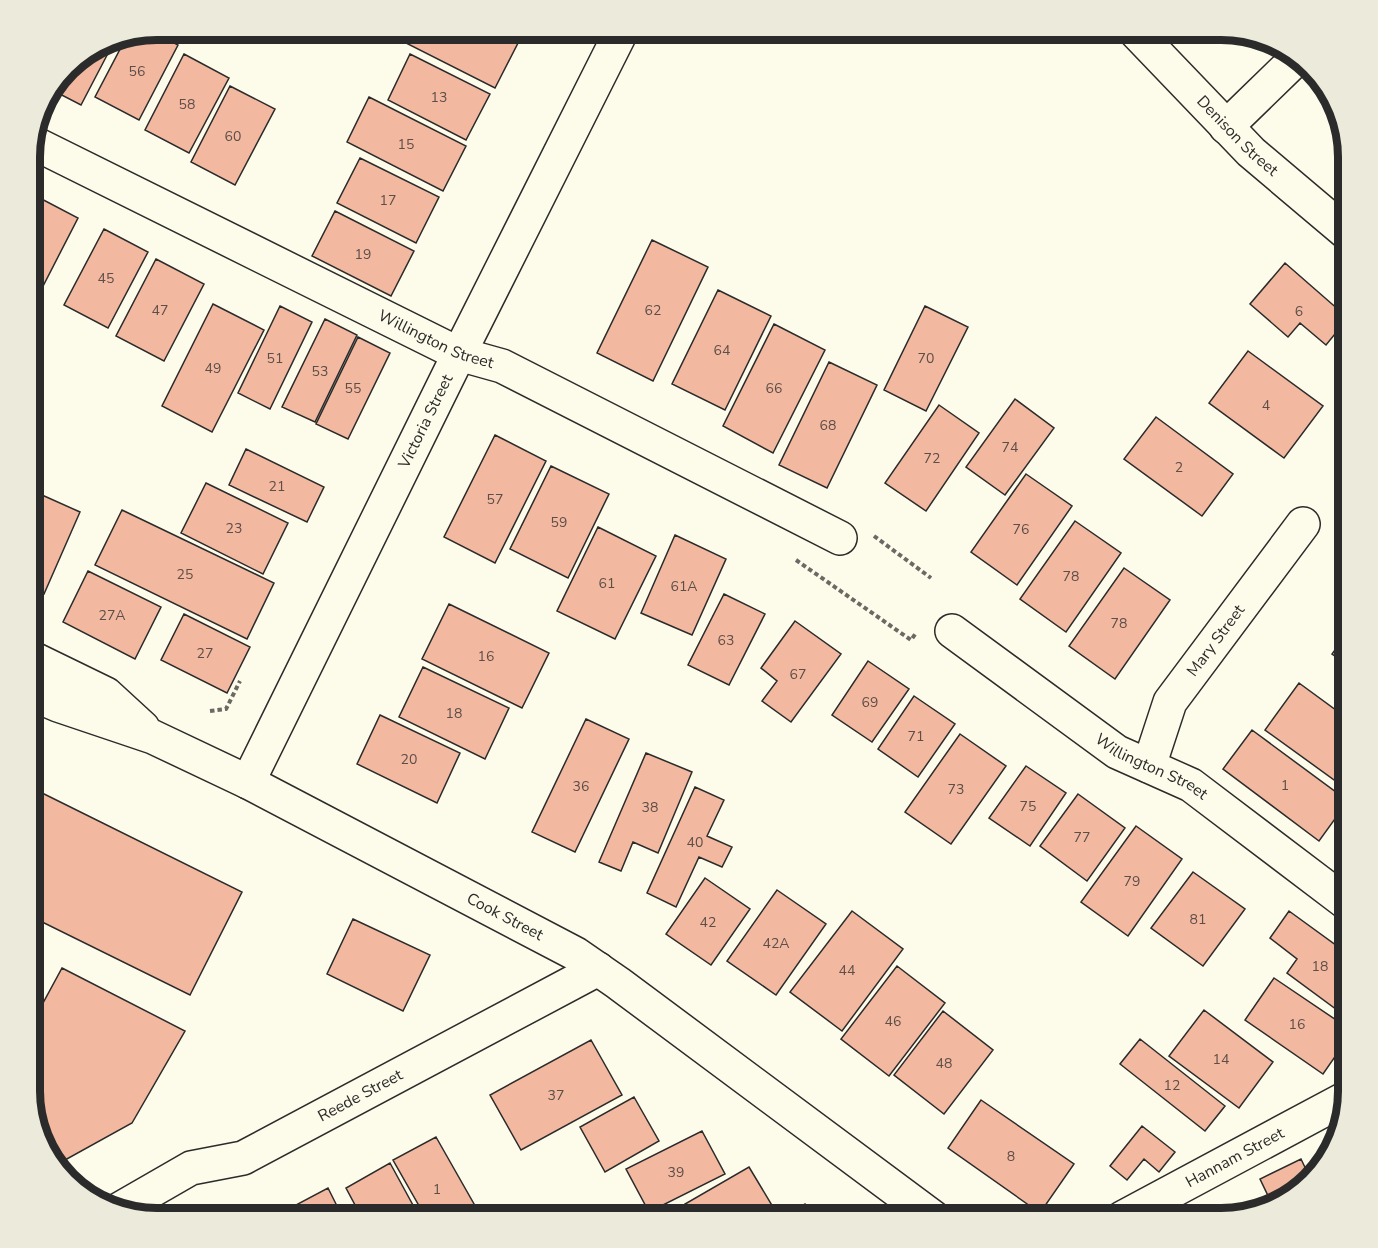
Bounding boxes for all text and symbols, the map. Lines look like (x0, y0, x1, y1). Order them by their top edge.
house number: 56 (129, 62, 145, 81)
house number: 13 (431, 88, 447, 107)
street label: Denison Street (1192, 91, 1283, 182)
house number: 58 (179, 95, 195, 114)
house number: 60 (225, 127, 241, 146)
house number: 15 (398, 135, 414, 154)
house number: 17 (380, 191, 396, 210)
house number: 19 (355, 245, 371, 264)
house number: 45 (98, 269, 114, 288)
house number: 47 (152, 301, 168, 320)
house number: 62 (645, 301, 661, 320)
house number: 6 (1295, 302, 1303, 321)
street label: Willington Street (374, 305, 496, 374)
house number: 64 (714, 341, 730, 360)
house number: 51 (267, 349, 283, 368)
house number: 70 (918, 349, 934, 368)
house number: 49 (205, 359, 221, 378)
house number: 53 (312, 362, 328, 381)
street label: Victoria Street (393, 370, 458, 473)
house number: 55 (345, 379, 361, 398)
house number: 66 (766, 379, 782, 398)
house number: 4 (1262, 396, 1270, 415)
house number: 68 (820, 416, 836, 435)
house number: 74 (1002, 438, 1018, 457)
house number: 72 (924, 449, 940, 468)
house number: 2 (1175, 458, 1183, 477)
house number: 21 (269, 477, 285, 496)
house number: 57 (487, 490, 503, 509)
house number: 59 (551, 513, 567, 532)
house number: 23 (226, 519, 242, 538)
house number: 76 (1013, 520, 1029, 539)
house number: 25 (177, 565, 193, 584)
house number: 78 (1063, 567, 1079, 586)
house number: 61 (599, 574, 615, 593)
house number: 61A (670, 577, 698, 596)
street label: Mary Street (1182, 600, 1250, 681)
house number: 27A (98, 606, 126, 625)
house number: 78 (1111, 614, 1127, 633)
house number: 63 (718, 631, 734, 650)
house number: 27 (197, 644, 213, 663)
house number: 16 (478, 647, 494, 666)
house number: 67 (790, 665, 806, 684)
house number: 69 (862, 693, 878, 712)
house number: 18 (446, 704, 462, 723)
house number: 71 (908, 727, 924, 746)
street label: Willington Street (1090, 728, 1213, 805)
house number: 20 (401, 750, 417, 769)
house number: 1 (1281, 776, 1289, 795)
house number: 36 (573, 777, 589, 796)
house number: 73 (948, 780, 964, 799)
house number: 75 (1020, 797, 1036, 816)
house number: 38 (642, 798, 658, 817)
house number: 77 (1074, 828, 1090, 847)
house number: 40 (687, 833, 703, 852)
house number: 79 (1124, 872, 1140, 891)
street label: Cook Street (463, 888, 548, 946)
house number: 81 (1190, 910, 1206, 929)
house number: 42 (700, 913, 716, 932)
house number: 42A (762, 934, 790, 953)
house number: 18 (1312, 957, 1328, 976)
house number: 44 (839, 961, 855, 980)
house number: 46 (885, 1012, 901, 1031)
house number: 16 (1289, 1015, 1305, 1034)
house number: 14 (1213, 1050, 1229, 1069)
house number: 48 (936, 1054, 952, 1073)
street label: Reede Street (314, 1064, 407, 1127)
house number: 12 (1164, 1076, 1180, 1095)
house number: 37 (548, 1086, 564, 1105)
street label: Hannam Street (1182, 1122, 1288, 1193)
house number: 8 (1007, 1147, 1015, 1166)
house number: 39 (668, 1163, 684, 1182)
house number: 1 (433, 1180, 441, 1199)

